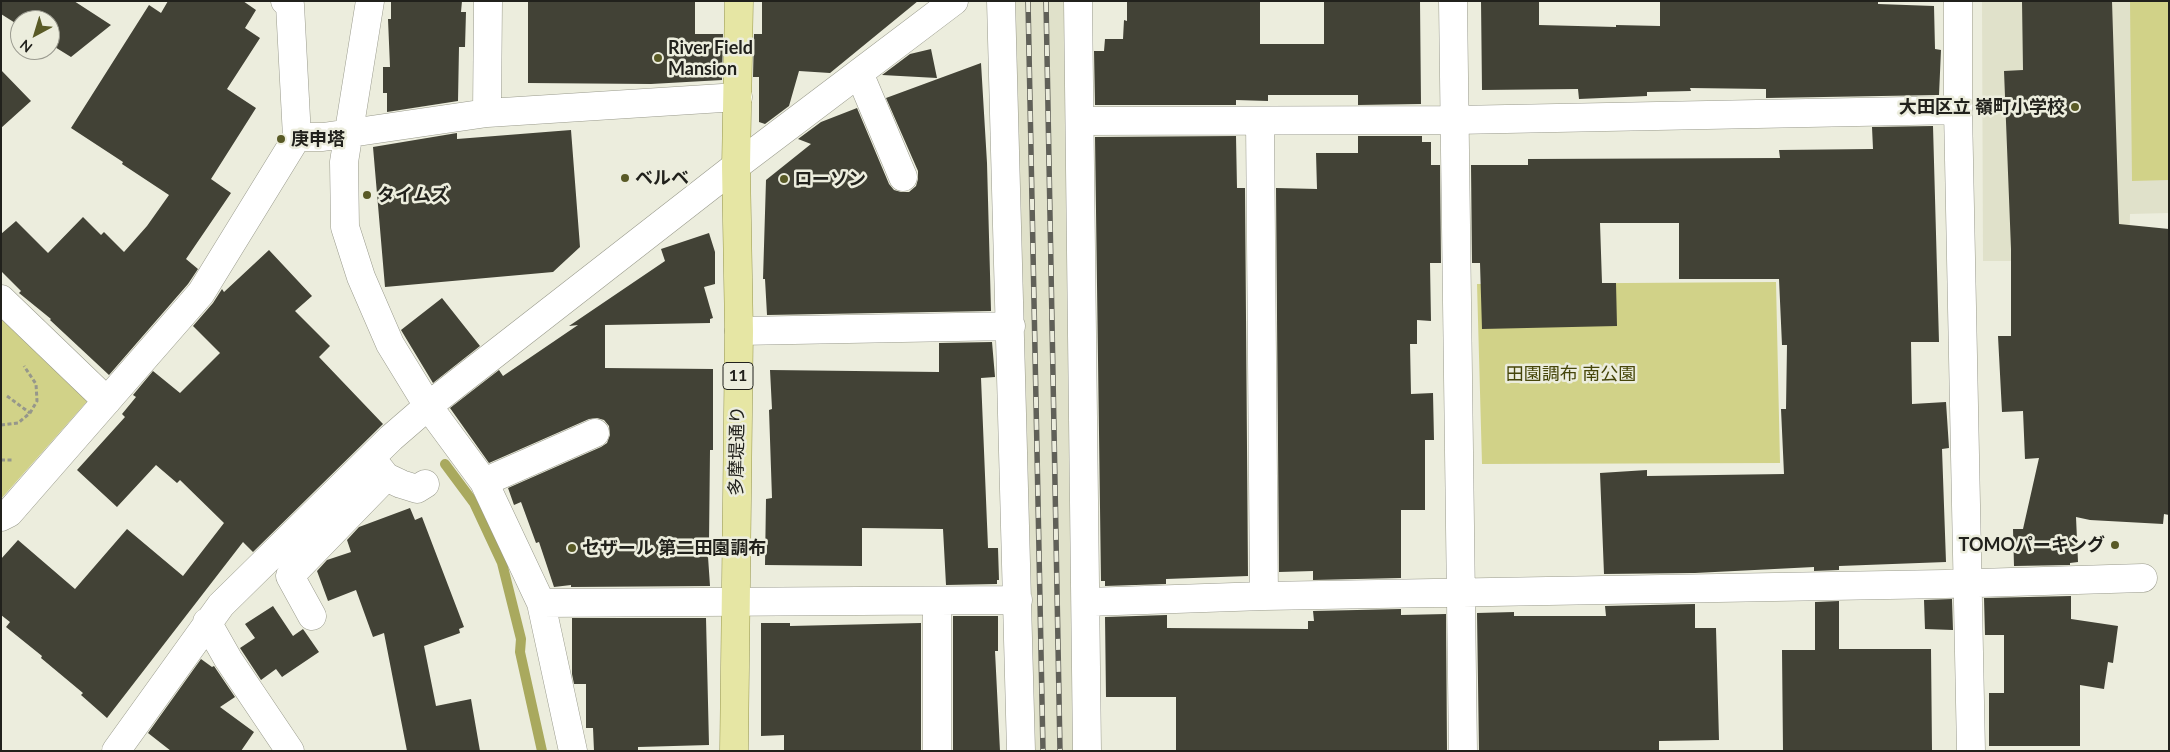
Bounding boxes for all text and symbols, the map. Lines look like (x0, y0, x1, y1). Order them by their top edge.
north arrow (10, 10, 60, 60)
text: N (16, 36, 35, 56)
place label: River Field Mansion (668, 37, 753, 80)
marker: River Field Mansion (652, 52, 664, 64)
place label: 大田区立 嶺町小学校 (1899, 96, 2065, 118)
marker: 大田区立 嶺町小学校 (2069, 101, 2081, 113)
place label: 庚申塔 (291, 128, 345, 150)
marker: 庚申塔 (275, 133, 287, 145)
place label: ベルベ (635, 167, 689, 189)
place label: ローソン (794, 168, 866, 190)
marker: ベルベ (619, 172, 631, 184)
marker: ローソン (778, 173, 790, 185)
place label: タイムズ (377, 184, 449, 206)
marker: タイムズ (361, 189, 373, 201)
road number: 11 (723, 362, 753, 390)
park label: 田園調布 南公園 (1506, 363, 1636, 385)
street label: 多摩堤通り (725, 406, 749, 496)
place label: TOMOパーキング (1959, 534, 2105, 556)
place label: セザール 第二田園調布 (582, 537, 766, 559)
marker: TOMOパーキング (2109, 539, 2121, 551)
marker: セザール 第二田園調布 (566, 542, 578, 554)

